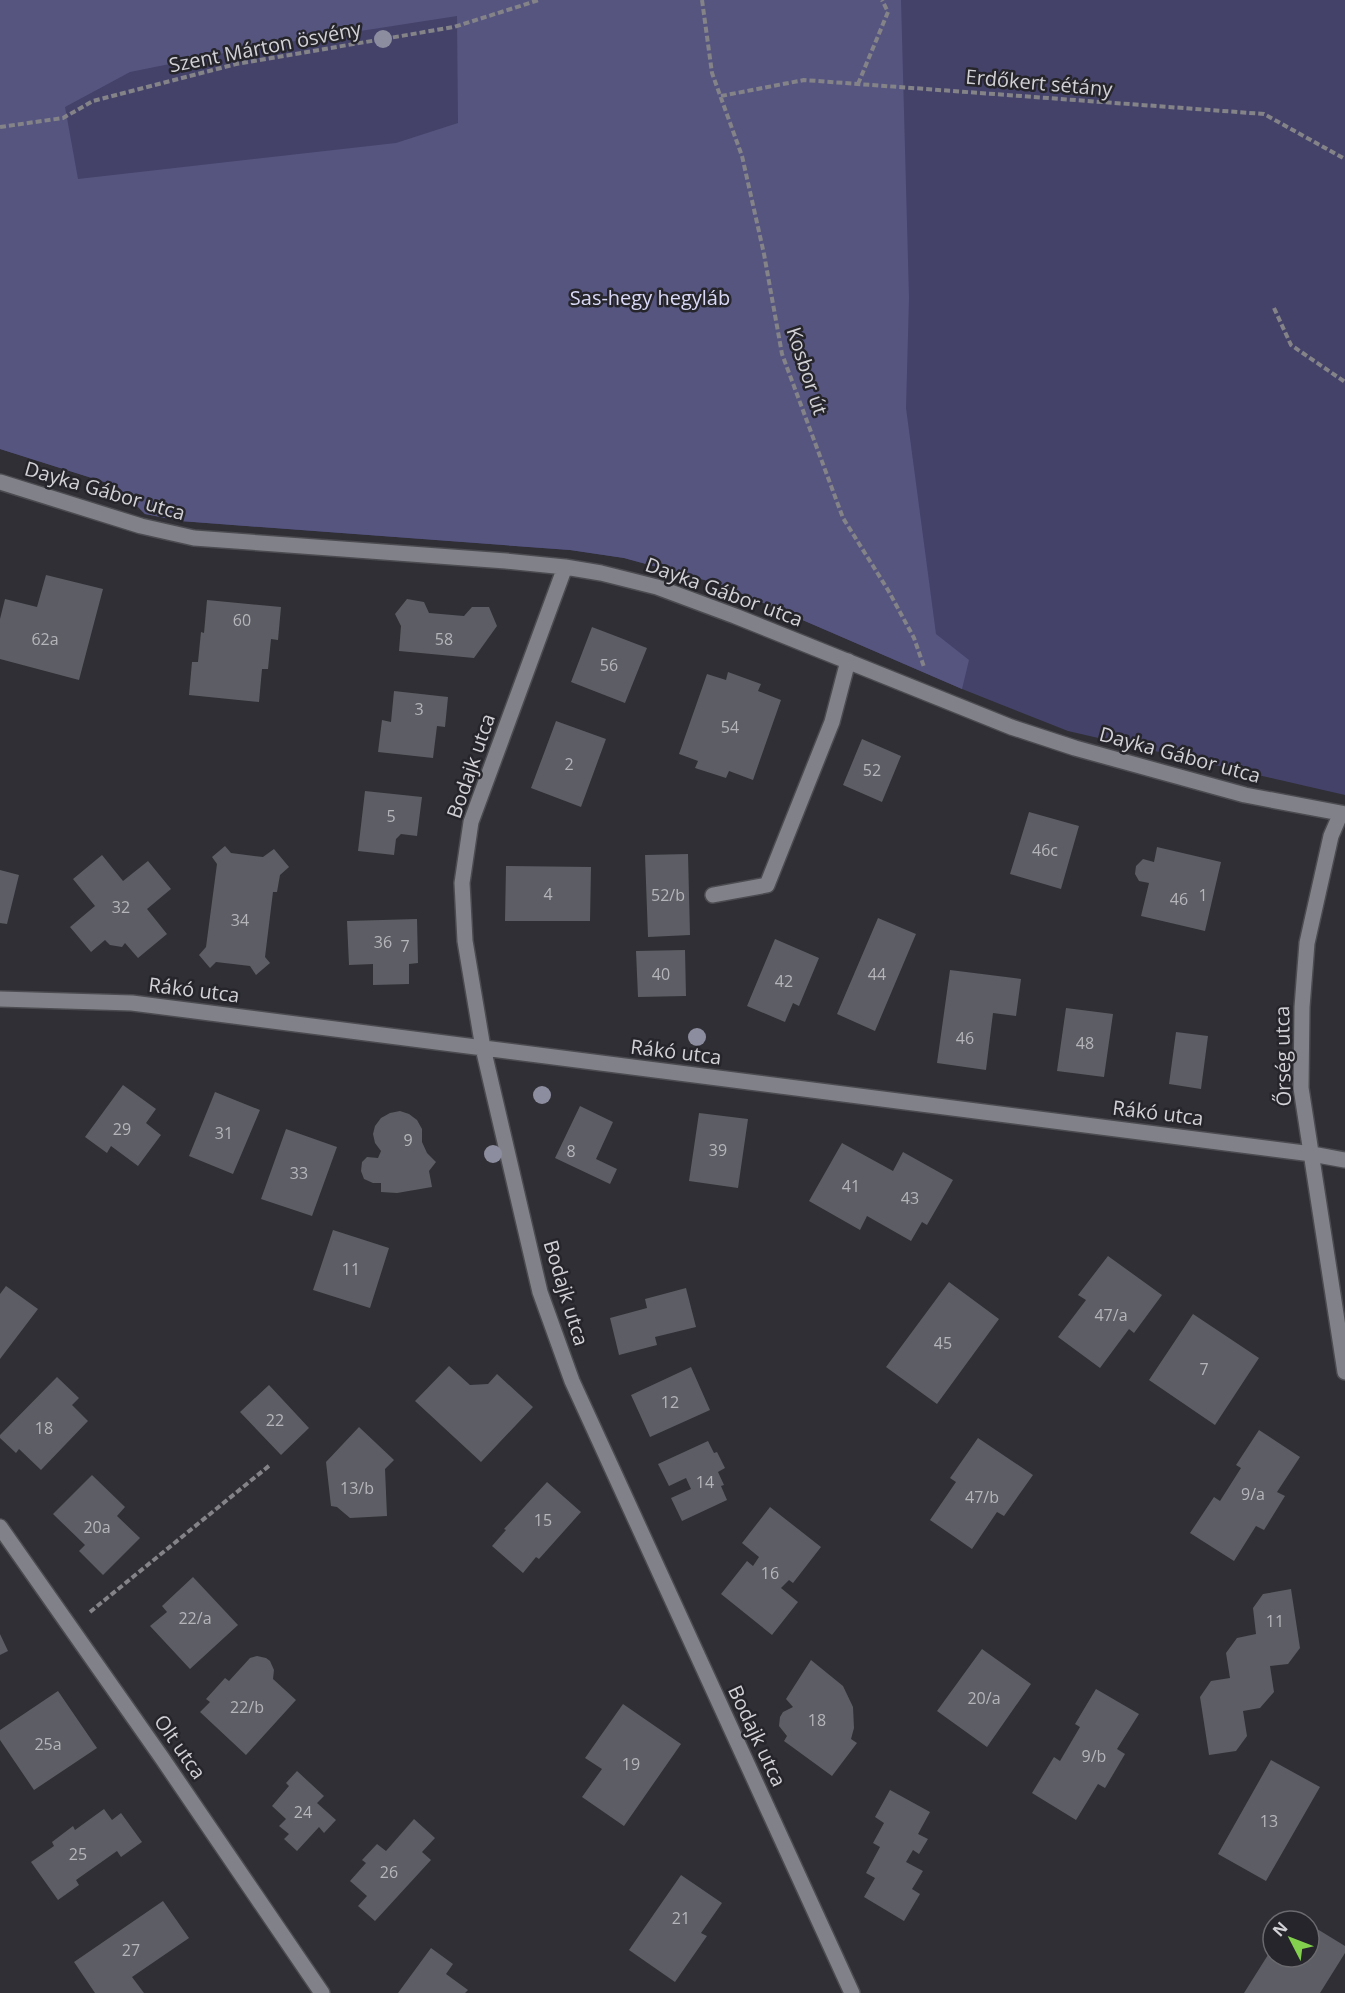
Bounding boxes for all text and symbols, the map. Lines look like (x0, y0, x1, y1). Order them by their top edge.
street label: Szent Márton ösvény (167, 14, 364, 78)
street label: Erdőkert sétány (965, 63, 1114, 102)
park label: Sas-hegy hegyláb (570, 284, 730, 311)
street label: Kosbor út (781, 323, 834, 418)
street label: Dayka Gábor utca (22, 455, 189, 526)
street label: Dayka Gábor utca (642, 550, 807, 633)
house number: 60 (233, 609, 251, 631)
house number: 62a (31, 628, 59, 650)
house number: 58 (435, 628, 453, 650)
house number: 56 (600, 654, 618, 676)
house number: 3 (414, 698, 424, 720)
street label: Bodajk utca (440, 710, 501, 822)
house number: 54 (721, 716, 739, 738)
street label: Dayka Gábor utca (1097, 720, 1264, 789)
house number: 2 (564, 753, 574, 775)
house number: 52 (863, 759, 881, 781)
house number: 5 (386, 805, 396, 827)
house number: 46c (1032, 839, 1058, 861)
house number: 4 (543, 883, 553, 905)
house number: 52/b (651, 884, 685, 906)
house number: 1 (1198, 884, 1208, 906)
house number: 46 (1170, 888, 1188, 910)
house number: 32 (112, 896, 130, 918)
house number: 34 (231, 909, 249, 931)
house number: 36 (374, 931, 392, 953)
house number: 7 (400, 935, 410, 957)
house number: 40 (652, 963, 670, 985)
house number: 44 (868, 963, 886, 985)
house number: 42 (775, 970, 793, 992)
street label: Rákó utca (147, 971, 241, 1008)
street label: Őrség utca (1268, 1005, 1297, 1107)
house number: 46 (956, 1027, 974, 1049)
house number: 48 (1076, 1032, 1094, 1054)
street label: Rákó utca (629, 1033, 723, 1070)
street label: Rákó utca (1111, 1094, 1205, 1131)
house number: 29 (113, 1118, 131, 1140)
house number: 31 (215, 1122, 233, 1144)
house number: 9 (403, 1129, 413, 1151)
house number: 39 (709, 1139, 727, 1161)
house number: 8 (566, 1140, 576, 1162)
house number: 33 (290, 1162, 308, 1184)
house number: 41 (842, 1175, 860, 1197)
house number: 43 (901, 1187, 919, 1209)
street label: Bodajk utca (538, 1237, 595, 1349)
house number: 11 (342, 1258, 360, 1280)
house number: 47/a (1094, 1304, 1128, 1326)
house number: 45 (934, 1332, 952, 1354)
house number: 7 (1199, 1358, 1209, 1380)
house number: 12 (661, 1391, 679, 1413)
house number: 22 (266, 1409, 284, 1431)
house number: 18 (35, 1417, 53, 1439)
house number: 14 (696, 1471, 714, 1493)
house number: 13/b (340, 1477, 374, 1499)
house number: 9/a (1241, 1483, 1265, 1505)
house number: 47/b (965, 1486, 999, 1508)
house number: 15 (534, 1509, 552, 1531)
house number: 20a (83, 1516, 111, 1538)
house number: 16 (761, 1562, 779, 1584)
house number: 22/a (178, 1607, 212, 1629)
house number: 11 (1266, 1610, 1284, 1632)
street label: Bodajk utca (722, 1681, 793, 1791)
house number: 20/a (967, 1687, 1001, 1709)
house number: 22/b (230, 1696, 264, 1718)
street label: Olt utca (148, 1709, 212, 1784)
house number: 18 (808, 1709, 826, 1731)
house number: 25a (34, 1733, 62, 1755)
house number: 9/b (1082, 1745, 1106, 1767)
house number: 19 (622, 1753, 640, 1775)
house number: 24 (294, 1801, 312, 1823)
house number: 13 (1260, 1810, 1278, 1832)
house number: 25 (69, 1843, 87, 1865)
house number: 26 (380, 1861, 398, 1883)
house number: 21 (672, 1907, 690, 1929)
north arrow (1261, 1909, 1321, 1969)
text: N (1267, 1917, 1292, 1941)
house number: 27 (122, 1939, 140, 1961)

